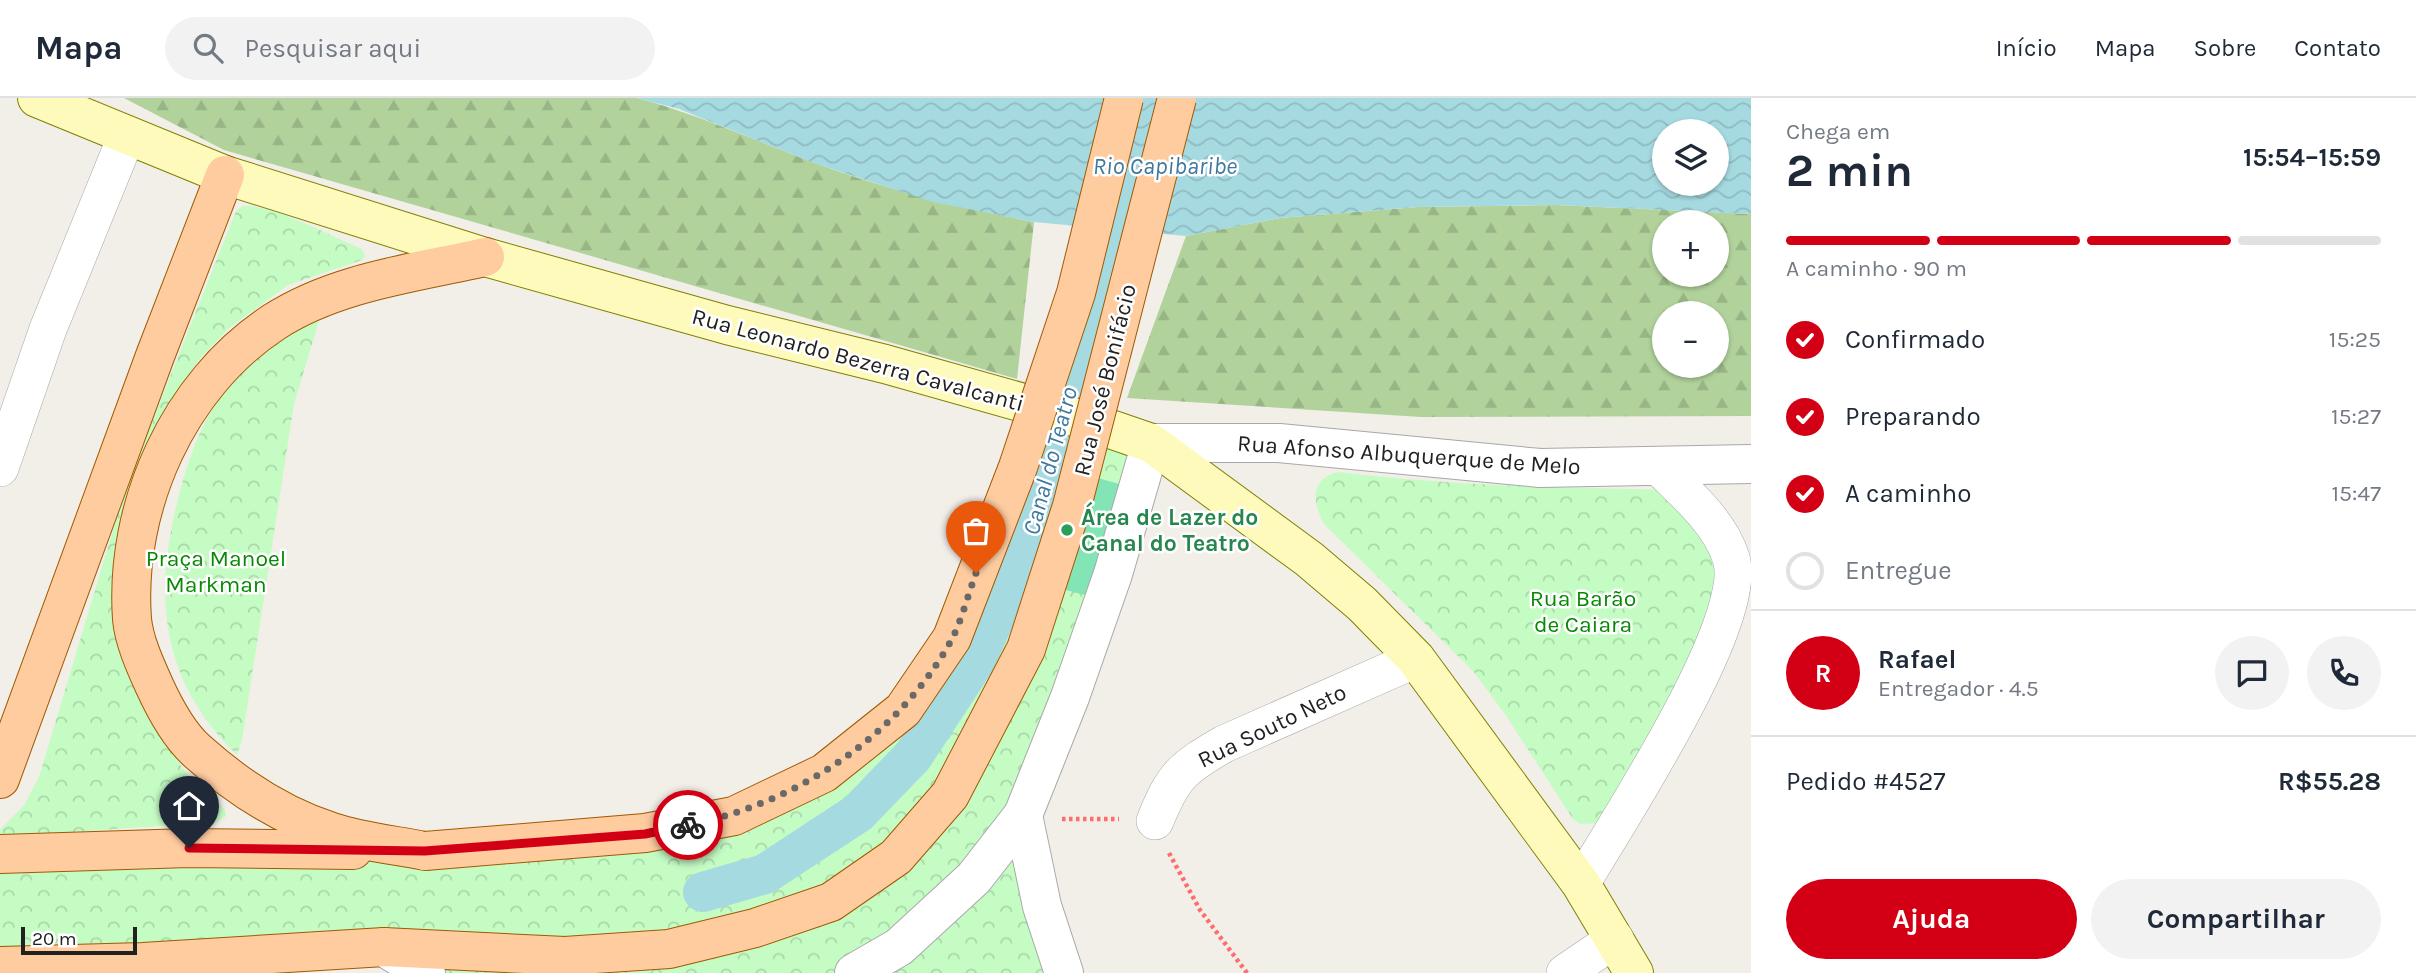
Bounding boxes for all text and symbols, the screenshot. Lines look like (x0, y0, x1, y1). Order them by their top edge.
search box (165, 17, 655, 80)
text: Mapa (35, 29, 123, 67)
icon: search (189, 29, 227, 67)
text: Pesquisar aqui (245, 33, 421, 64)
text: Início (1996, 34, 2057, 62)
text: Mapa (2095, 34, 2155, 62)
text: Sobre (2193, 34, 2256, 62)
text: Contato (2294, 34, 2381, 62)
text: Chega em (1786, 118, 1890, 145)
map controls (1652, 119, 1729, 378)
button: layers (1652, 119, 1729, 196)
text: 15:54–15:59 (2243, 142, 2381, 173)
text: 2 min (1786, 144, 1913, 198)
water label: Rio Capibaribe (1093, 152, 1237, 180)
button: + (1652, 210, 1729, 287)
text: A caminho · 90 m (1786, 255, 1967, 282)
street label: Rua José Bonifácio (1068, 281, 1142, 479)
button: − (1652, 301, 1729, 378)
street label: Rua Leonardo Bezerra Cavalcanti (689, 303, 1027, 417)
icon: check (1786, 321, 1824, 359)
text: Confirmado (1845, 324, 1985, 355)
text: 15:25 (2329, 326, 2381, 353)
water label: Canal do Teatro (1017, 384, 1083, 538)
icon: check (1786, 398, 1824, 436)
text: Preparando (1845, 401, 1981, 432)
text: 15:27 (2331, 403, 2381, 430)
street label: Rua Afonso Albuquerque de Melo (1236, 430, 1582, 480)
icon: check (1786, 475, 1824, 513)
text: A caminho (1845, 478, 1972, 509)
text: 15:47 (2331, 480, 2381, 507)
pin (946, 501, 1006, 573)
place label: Área de Lazer do Canal do Teatro (1081, 501, 1258, 557)
icon: bag (957, 512, 995, 550)
marker: Área de Lazer do Canal do Teatro (1059, 522, 1075, 538)
park label: Praça Manoel Markman (146, 545, 286, 598)
text: Entregue (1845, 555, 1952, 586)
park label: Rua Barão de Caiara (1530, 585, 1636, 638)
button: chat (2215, 636, 2289, 710)
button: phone (2307, 636, 2381, 710)
text: Rafael (1878, 644, 1956, 675)
text: R (1815, 658, 1831, 689)
text: Entregador · 4.5 (1878, 675, 2039, 702)
street label: Rua Souto Neto (1193, 678, 1351, 774)
text: Pedido #4527 (1786, 766, 1945, 797)
text: R$55.28 (2278, 766, 2381, 797)
pin (159, 776, 219, 848)
icon: home (170, 787, 208, 825)
courier (653, 790, 723, 860)
icon: bike (669, 806, 707, 844)
button: Ajuda (1786, 879, 2077, 959)
button: Compartilhar (2091, 879, 2381, 959)
scale bar (21, 924, 136, 956)
text: 20 m (32, 928, 77, 950)

